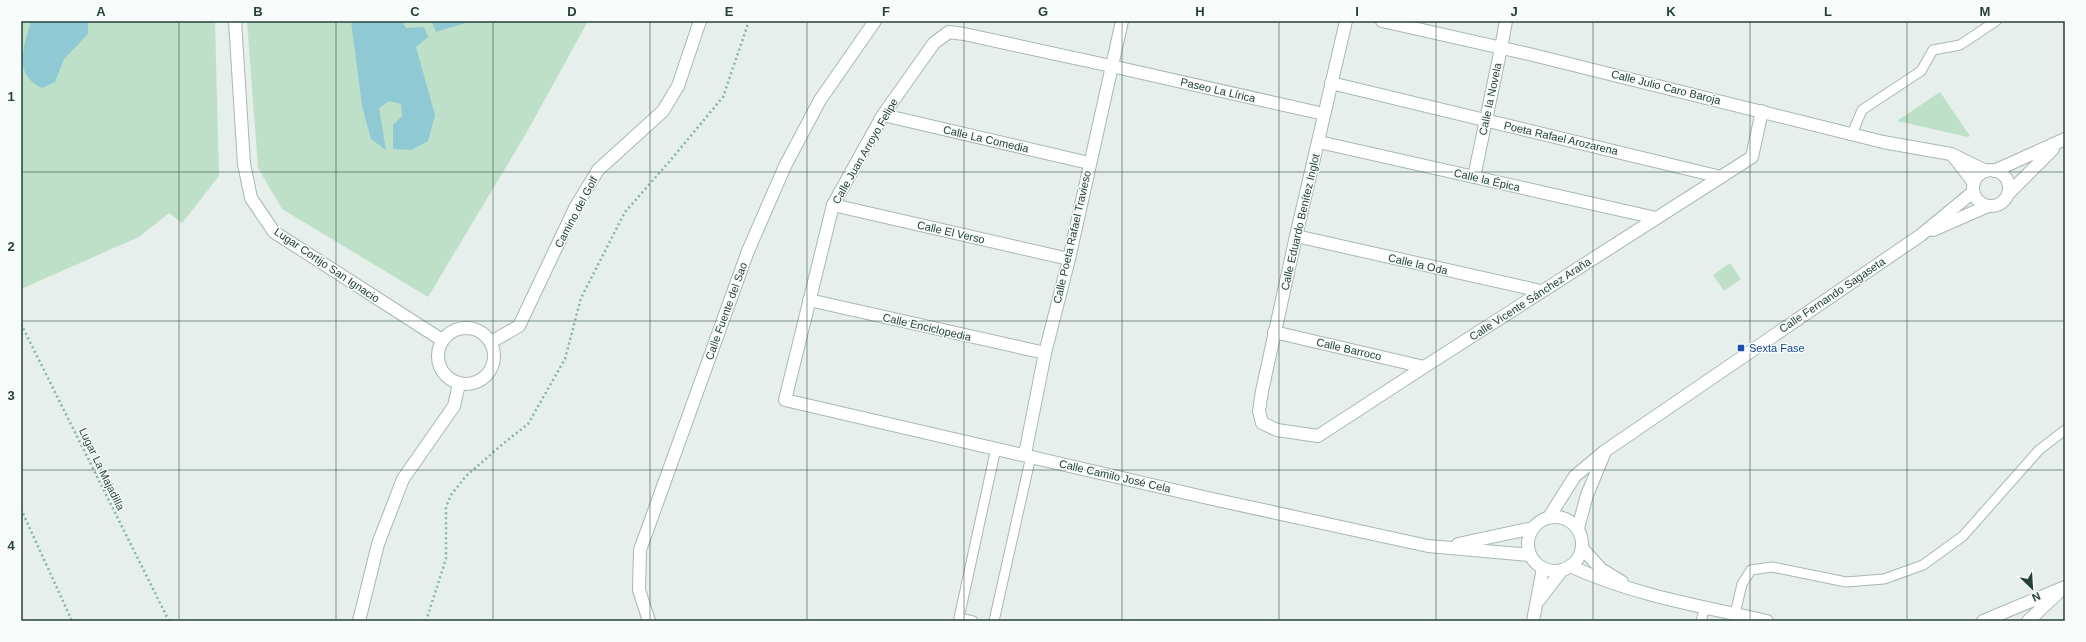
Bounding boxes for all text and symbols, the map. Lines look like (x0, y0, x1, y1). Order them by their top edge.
text: A (96, 4, 106, 19)
text: B (253, 4, 263, 19)
text: C (410, 4, 420, 19)
text: D (567, 4, 577, 19)
text: E (725, 4, 734, 19)
text: F (882, 4, 890, 19)
text: G (1038, 4, 1048, 19)
text: H (1195, 4, 1205, 19)
text: I (1355, 4, 1359, 19)
text: J (1510, 4, 1518, 19)
text: K (1666, 4, 1676, 19)
text: L (1824, 4, 1832, 19)
text: M (1980, 4, 1990, 19)
street label: Calle la Novela (1476, 61, 1504, 136)
street label: Calle Julio Caro Baroja (1610, 68, 1723, 107)
street label: Paseo La Lírica (1179, 76, 1257, 105)
text: 1 (7, 89, 15, 104)
street label: Calle Juan Arroyo Felipe (830, 96, 900, 206)
street label: Poeta Rafael Arozarena (1503, 119, 1620, 157)
street label: Calle La Comedia (942, 123, 1031, 155)
street label: Calle Eduardo Benítez Inglot (1278, 152, 1322, 292)
street label: Calle la Épica (1453, 167, 1522, 194)
street label: Calle Poeta Rafael Travieso (1051, 169, 1093, 305)
street label: Camino del Golf (552, 174, 600, 250)
street label: Calle El Verso (916, 218, 986, 246)
street label: Lugar Cortijo San Ignacio (272, 225, 382, 305)
text: 2 (7, 239, 15, 254)
street label: Calle la Oda (1387, 251, 1450, 277)
street label: Calle Vicente Sánchez Araña (1467, 255, 1594, 343)
street label: Calle Fernando Sagaseta (1777, 255, 1888, 335)
street label: Calle Fuente del Sao (703, 261, 749, 361)
street label: Calle Enciclopedia (882, 311, 973, 343)
street label: Calle Barroco (1315, 336, 1383, 362)
place label: Sexta Fase (1749, 342, 1805, 354)
marker: Sexta Fase (1736, 343, 1746, 353)
text: 3 (7, 388, 15, 403)
street label: Lugar La Majadilla (77, 426, 127, 513)
street label: Calle Camilo José Cela (1058, 457, 1173, 495)
text: 4 (7, 538, 15, 553)
north arrow (2012, 568, 2052, 608)
text: N (2030, 590, 2042, 604)

